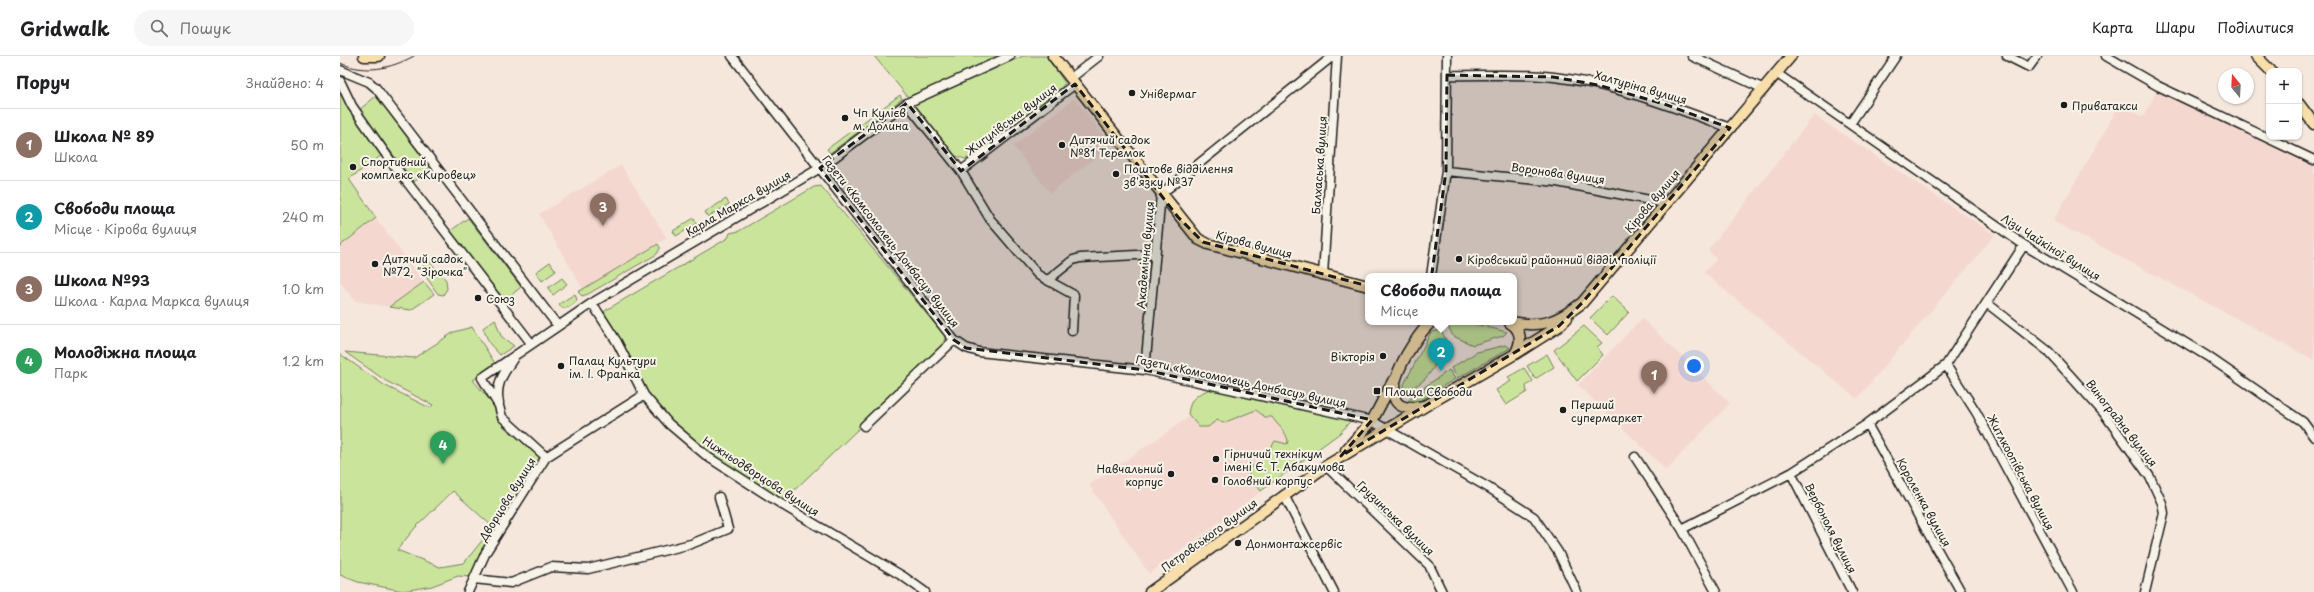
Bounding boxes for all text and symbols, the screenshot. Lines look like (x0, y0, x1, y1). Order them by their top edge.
search box (134, 10, 414, 46)
text: Gridwalk (20, 14, 110, 42)
text: Пошук (180, 16, 231, 39)
icon: search (148, 17, 170, 39)
text: Карта (2092, 17, 2133, 38)
text: Шари (2155, 17, 2195, 38)
text: Поділитися (2217, 17, 2294, 38)
street label: Халтуріна вулиця (1593, 66, 1689, 108)
north arrow (2218, 68, 2254, 104)
map controls (2266, 68, 2302, 140)
button: + (2266, 68, 2302, 104)
text: Поруч (16, 69, 70, 95)
text: Знайдено: 4 (246, 73, 324, 92)
street label: Жигулівська вулиця (961, 79, 1060, 160)
place label: Універмаг (1140, 85, 1196, 102)
marker: Універмаг (1127, 88, 1137, 98)
place label: Приватакси (2072, 97, 2138, 114)
marker: Приватакси (2059, 100, 2069, 110)
place label: Чп Кулієв м. Долина (853, 104, 909, 134)
button: − (2266, 104, 2302, 140)
marker: Чп Кулієв м. Долина (840, 113, 850, 123)
street label: Балхаська вулиця (1307, 115, 1331, 215)
text: Школа № 89 (54, 124, 154, 147)
place label: Дитячий садок №81 Теремок (1069, 131, 1150, 161)
text: 1 (26, 135, 32, 154)
text: 50 m (290, 135, 324, 154)
marker: Дитячий садок №81 Теремок (1057, 140, 1067, 150)
text: Школа (54, 147, 98, 166)
street label: Газети «Комсомолець Донбасу» вулиця (818, 151, 964, 331)
place label: Cпортивний комплекс «Кировец» (361, 153, 476, 183)
street label: Воронова вулиця (1510, 158, 1606, 188)
place label: Поштове відділення зв'язку №37 (1123, 160, 1233, 190)
marker: Cпортивний комплекс «Кировец» (348, 162, 358, 172)
street label: Кірова вулиця (1620, 165, 1684, 237)
street label: Карла Маркса вулиця (682, 166, 794, 240)
marker: Поштове відділення зв'язку №37 (1111, 169, 1121, 179)
pin: 3 (590, 193, 616, 226)
text: Свободи площа (54, 196, 175, 219)
street label: Академічна вулиця (1132, 200, 1158, 310)
text: 2 (24, 207, 34, 226)
text: 240 m (282, 207, 324, 226)
street label: Лізи Чайкіної вулиця (1998, 210, 2104, 285)
text: Місце · Кірова вулиця (54, 219, 197, 238)
street label: Кірова вулиця (1214, 226, 1294, 262)
place label: Дитячий садок №72, "Зірочка" (382, 250, 467, 280)
place label: Кіровський районний відділ поліції (1467, 251, 1657, 268)
marker: Кіровський районний відділ поліції (1454, 254, 1464, 264)
marker: Дитячий садок №72, "Зірочка" (370, 259, 380, 269)
text: Школа №93 (54, 268, 150, 291)
popup (1365, 273, 1517, 325)
text: Свободи площа (1380, 278, 1502, 301)
text: 3 (25, 279, 33, 298)
text: 1.0 km (283, 279, 324, 298)
place label: Союз (486, 290, 515, 307)
text: Школа · Карла Маркса вулиця (54, 291, 249, 310)
marker: Союз (473, 293, 483, 303)
text: Місце (1380, 301, 1418, 320)
pin: 2 (1428, 338, 1454, 371)
text: Молодіжна площа (54, 340, 197, 363)
place label: Вікторія (1331, 348, 1375, 365)
street label: Газети «Комсомолець Донбасу» вулиця (1134, 350, 1348, 412)
text: 4 (25, 351, 33, 370)
text: 1.2 km (283, 351, 324, 370)
marker: Вікторія (1378, 351, 1388, 361)
place label: Палац Культури ім. І. Франка (569, 352, 656, 382)
your location (1684, 356, 1704, 376)
marker: Палац Культури ім. І. Франка (556, 361, 566, 371)
pin: 1 (1641, 361, 1667, 394)
text: Парк (54, 363, 88, 382)
street label: Виноградна вулиця (2082, 376, 2162, 470)
place label: Площа Свободи (1385, 383, 1472, 400)
marker: Площа Свободи (1372, 386, 1382, 396)
place label: Перший супермаркет (1571, 396, 1643, 426)
marker: Перший супермаркет (1558, 405, 1568, 415)
street label: Житлкоопівська вулиця (1983, 411, 2059, 533)
pin: 4 (430, 431, 456, 464)
street label: Нижньодворцова вулиця (699, 432, 823, 520)
place label: Гірничий технікум імені Є. Т. Абакумова (1224, 445, 1345, 475)
street label: Дворцова вулиця (474, 454, 540, 545)
marker: Гірничий технікум імені Є. Т. Абакумова (1211, 454, 1221, 464)
street label: Короленка вулиця (1892, 454, 1956, 550)
place label: Навчальний корпус (1097, 460, 1163, 490)
marker: Навчальний корпус (1166, 469, 1176, 479)
place label: Головний корпус (1223, 472, 1313, 489)
marker: Головний корпус (1210, 475, 1220, 485)
street label: Грузинська вулиця (1354, 477, 1438, 559)
street label: Вербоноля вулиця (1801, 480, 1861, 576)
street label: Петровського вулиця (1157, 494, 1261, 576)
place label: Донмонтажсервіс (1245, 535, 1342, 552)
marker: Донмонтажсервіс (1233, 538, 1243, 548)

